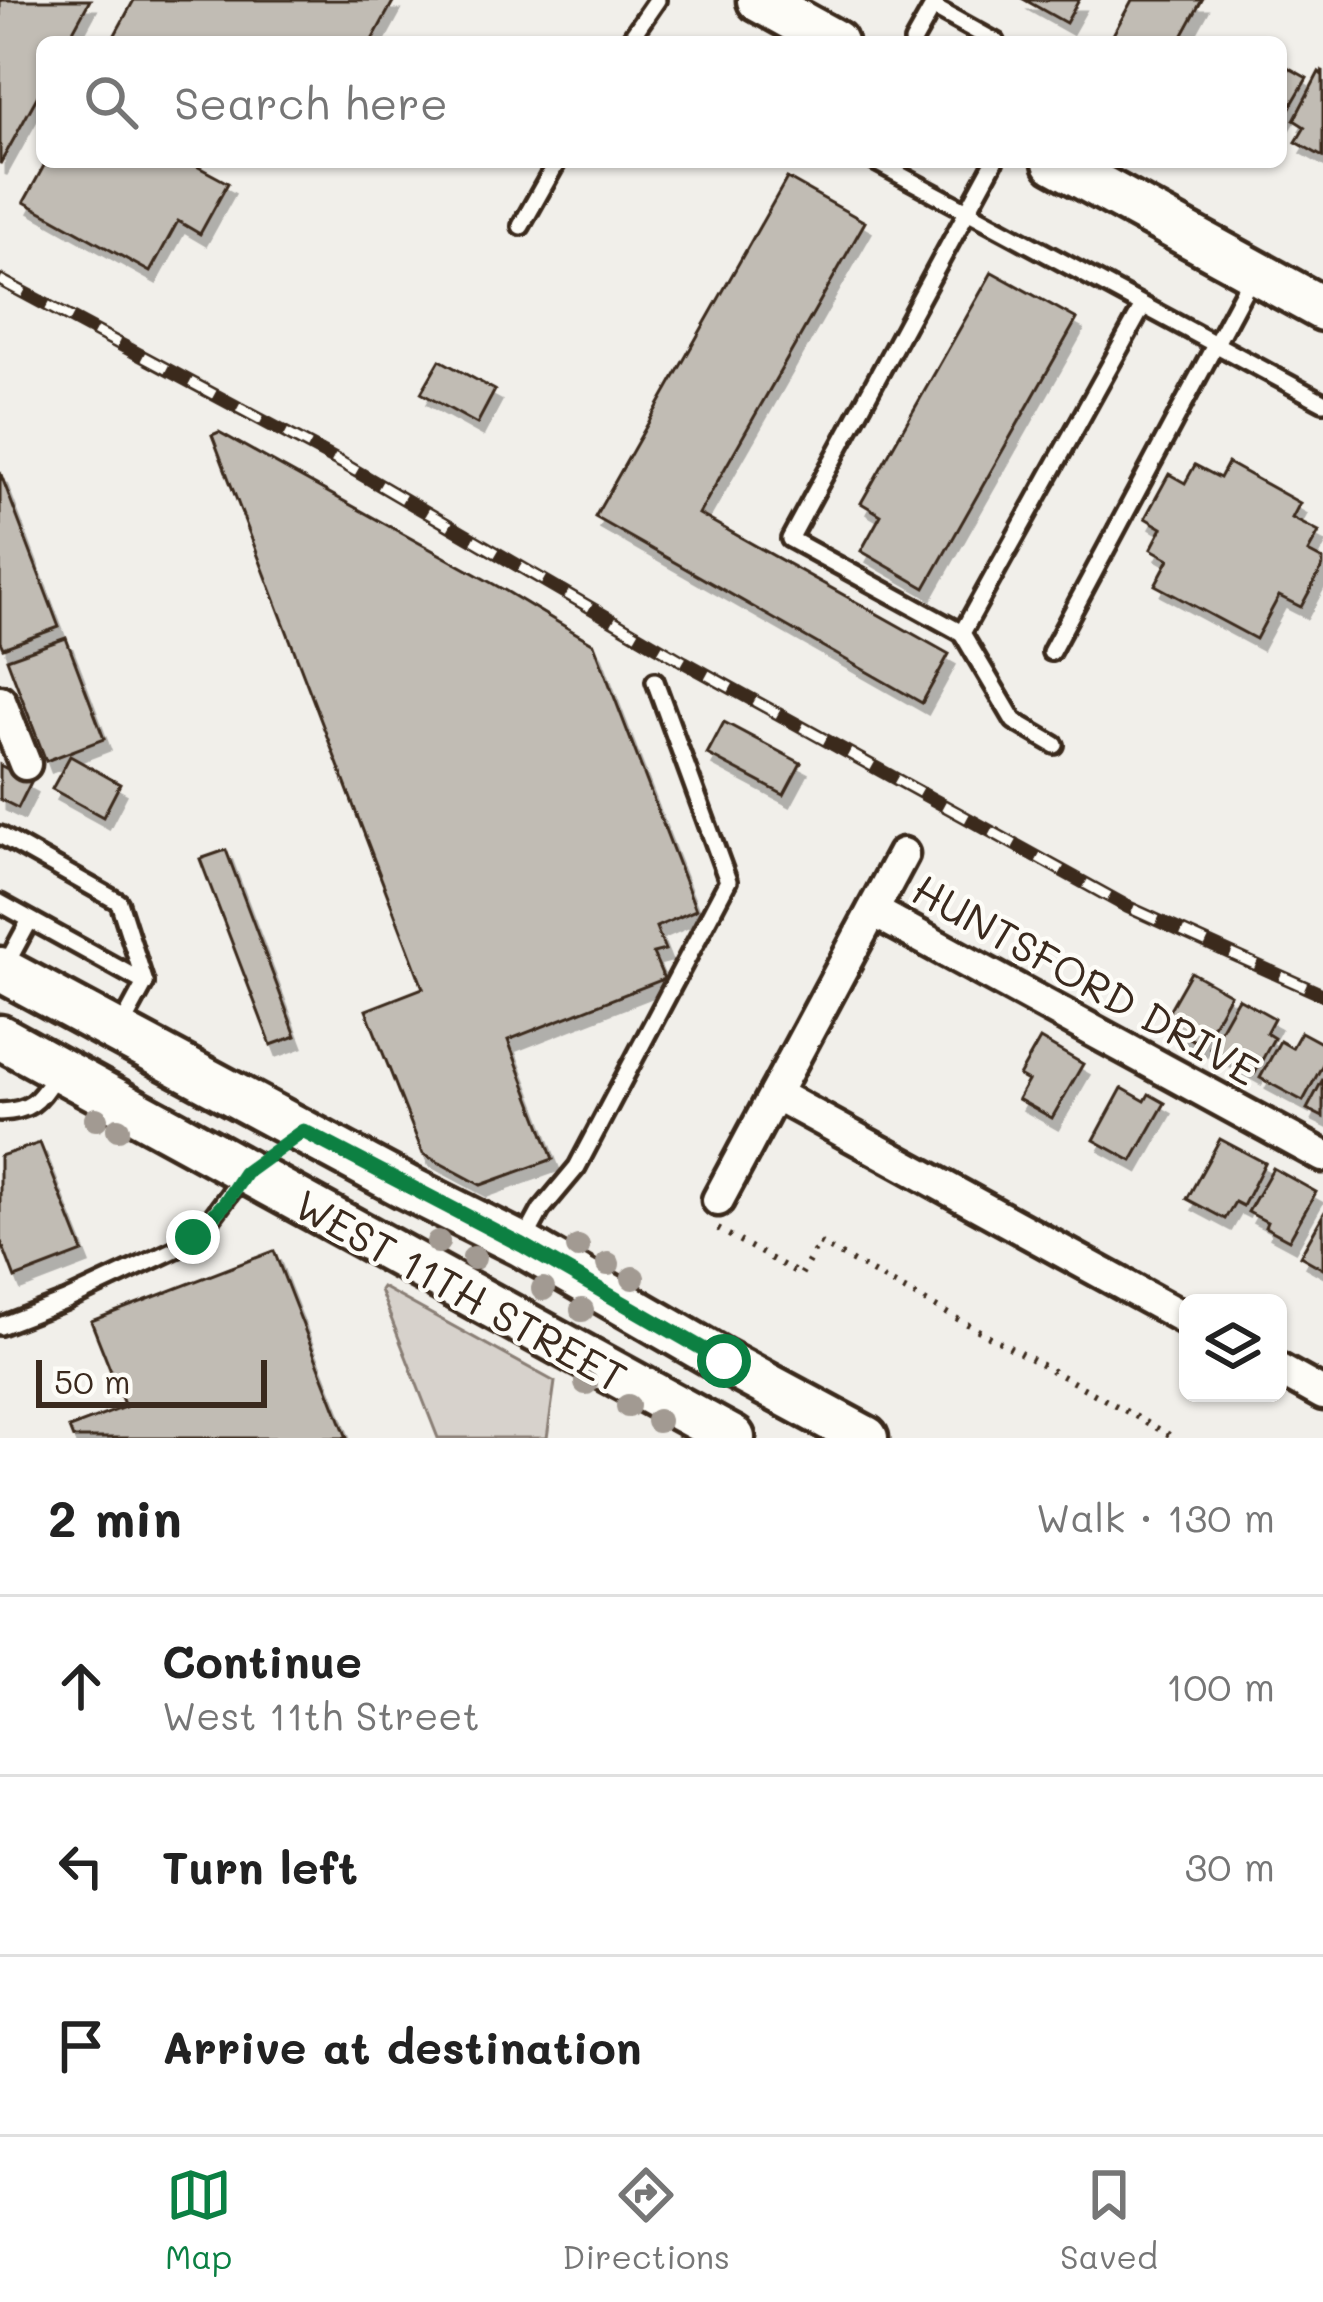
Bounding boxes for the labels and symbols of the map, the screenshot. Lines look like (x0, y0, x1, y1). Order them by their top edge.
street label: HUNTSFORD DRIVE (903, 861, 1269, 1097)
street label: WEST 11TH STREET (285, 1176, 637, 1404)
route end (166, 1210, 220, 1264)
route start (697, 1334, 751, 1388)
scale bar (36, 1354, 267, 1407)

